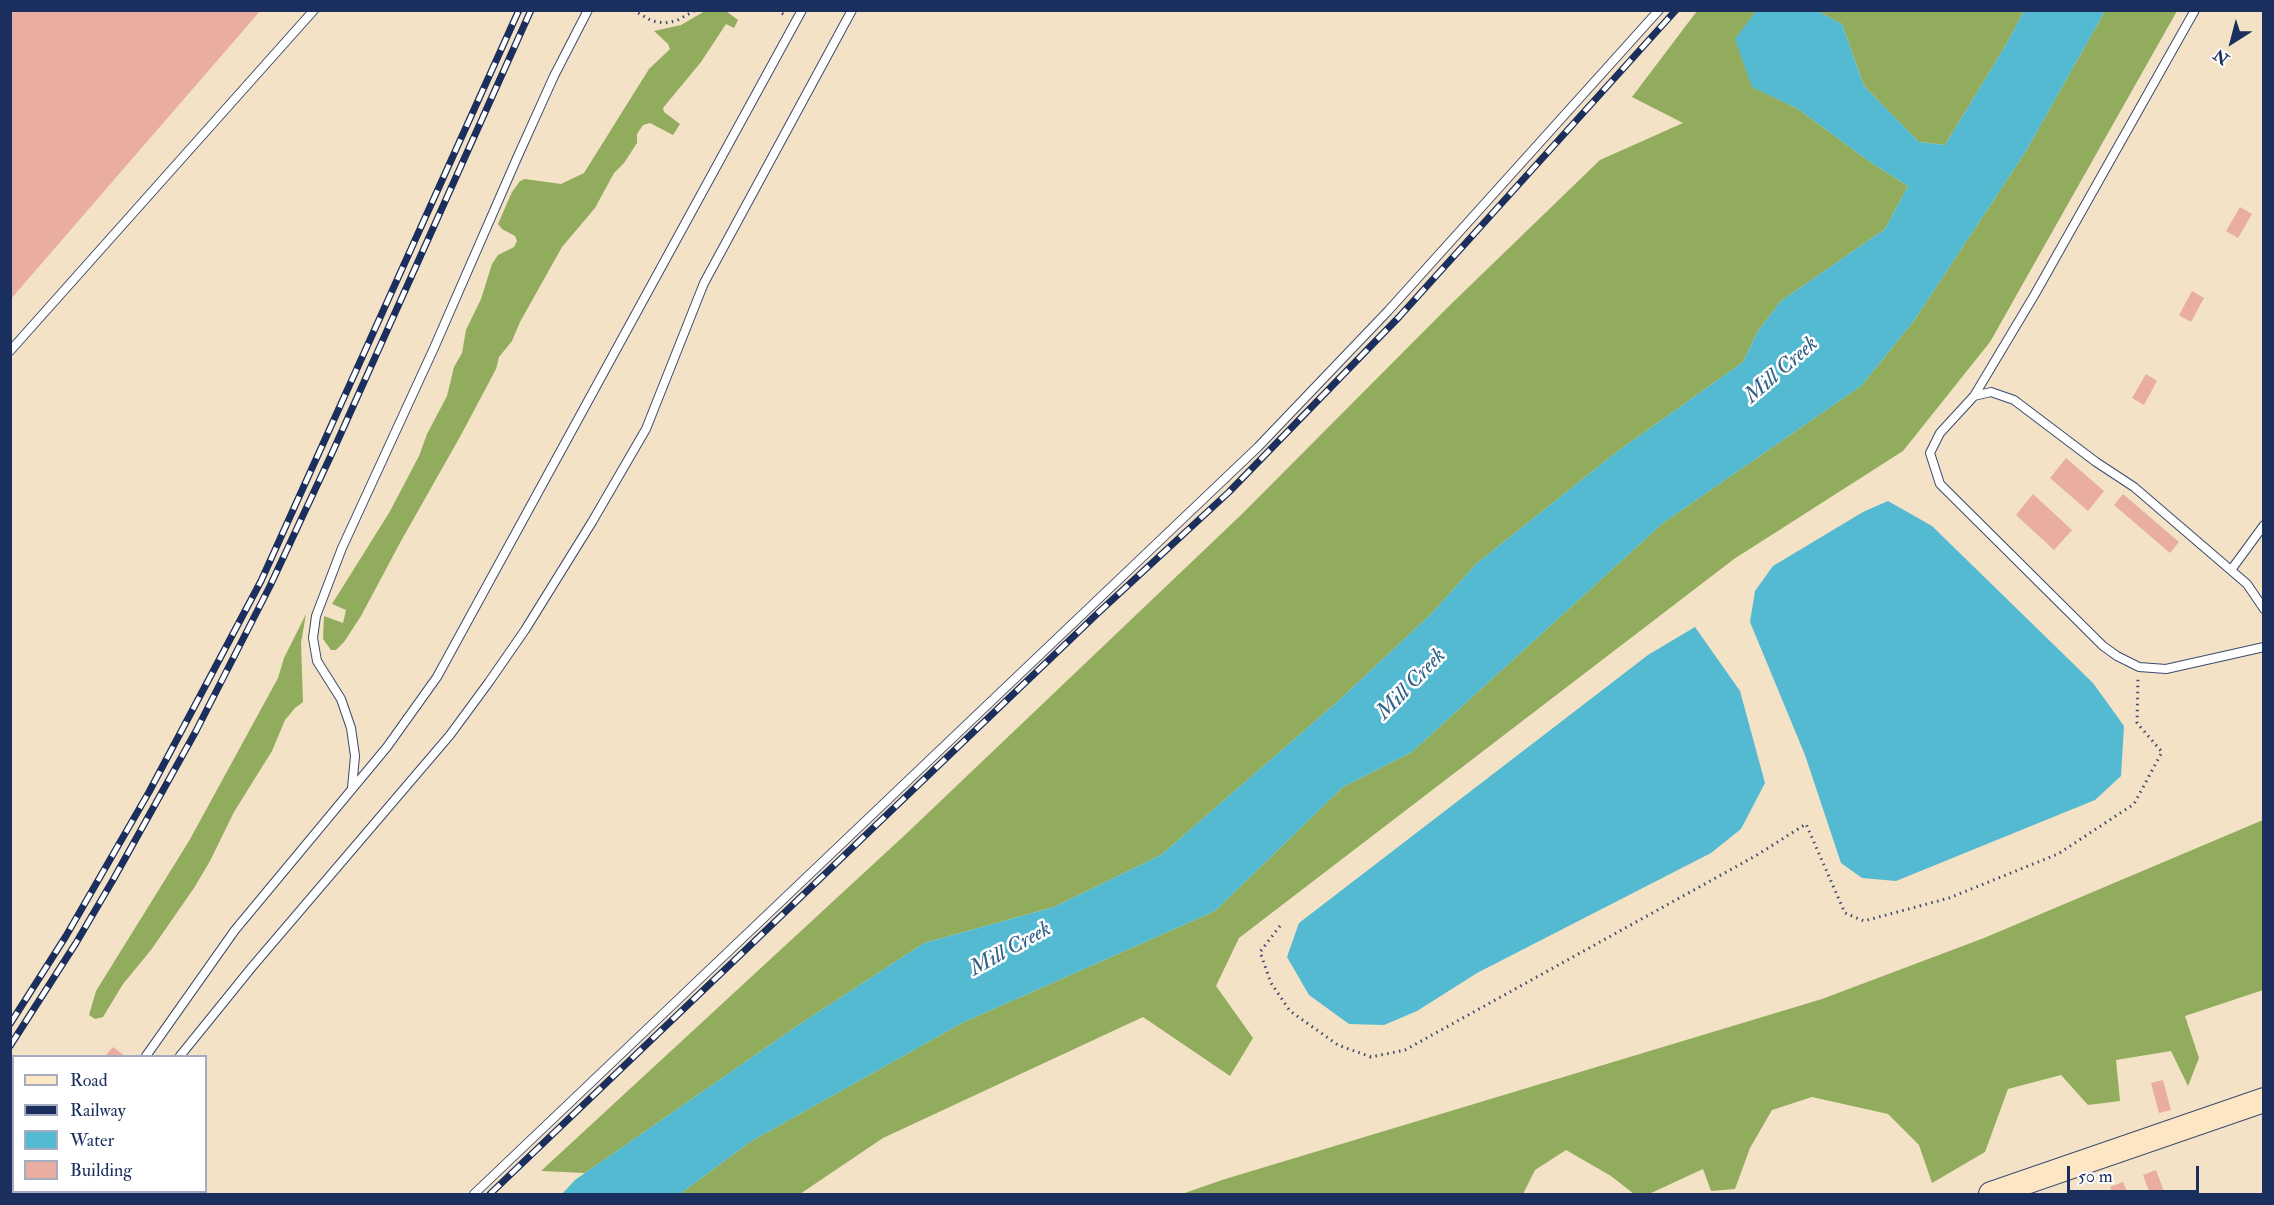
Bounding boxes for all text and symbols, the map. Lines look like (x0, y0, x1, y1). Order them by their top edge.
north arrow (2202, 12, 2262, 72)
text: N (2210, 44, 2233, 69)
water label: Mill Creek (1740, 332, 1824, 410)
water label: Mill Creek (1372, 644, 1452, 726)
water label: Mill Creek (966, 917, 1056, 983)
legend (12, 1055, 207, 1193)
text: Road (70, 1069, 108, 1092)
text: Railway (70, 1099, 126, 1122)
text: Water (70, 1129, 114, 1152)
scale bar (2070, 1154, 2202, 1192)
text: Building (70, 1159, 132, 1182)
text: 50 m (2078, 1165, 2113, 1188)

